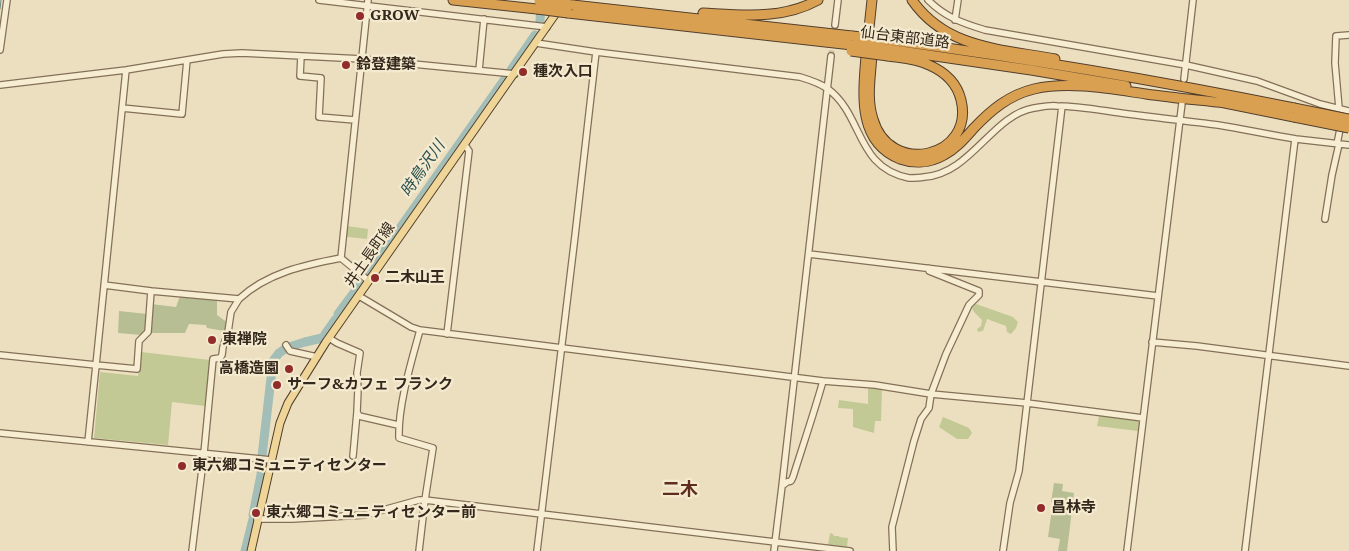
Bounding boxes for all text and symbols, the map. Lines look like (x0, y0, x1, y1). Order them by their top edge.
place label: GROW (370, 7, 419, 25)
marker: GROW (354, 10, 366, 22)
street label: 仙台東部道路 (859, 24, 951, 52)
place label: 鈴登建築 (356, 56, 416, 74)
marker: 鈴登建築 (340, 59, 352, 71)
place label: 種次入口 (533, 63, 593, 81)
marker: 種次入口 (517, 66, 529, 78)
water label: 時鳥沢川 (397, 137, 449, 201)
street label: 井土長町線 (341, 219, 399, 291)
place label: 二木山王 (385, 269, 445, 287)
marker: 二木山王 (369, 272, 381, 284)
place label: 東禅院 (222, 331, 267, 349)
marker: 東禅院 (206, 334, 218, 346)
place label: 高橋造園 (219, 360, 279, 378)
marker: 高橋造園 (283, 363, 295, 375)
place label: サーフ&カフェ フランク (287, 376, 453, 394)
marker: サーフ&カフェ フランク (271, 379, 283, 391)
place label: 東六郷コミュニティセンター (192, 457, 387, 475)
marker: 東六郷コミュニティセンター (176, 460, 188, 472)
district label: 二木 (662, 479, 698, 501)
place label: 昌林寺 (1051, 499, 1096, 517)
marker: 昌林寺 (1035, 502, 1047, 514)
place label: 東六郷コミュニティセンター前 (266, 504, 476, 522)
marker: 東六郷コミュニティセンター前 (250, 507, 262, 519)

